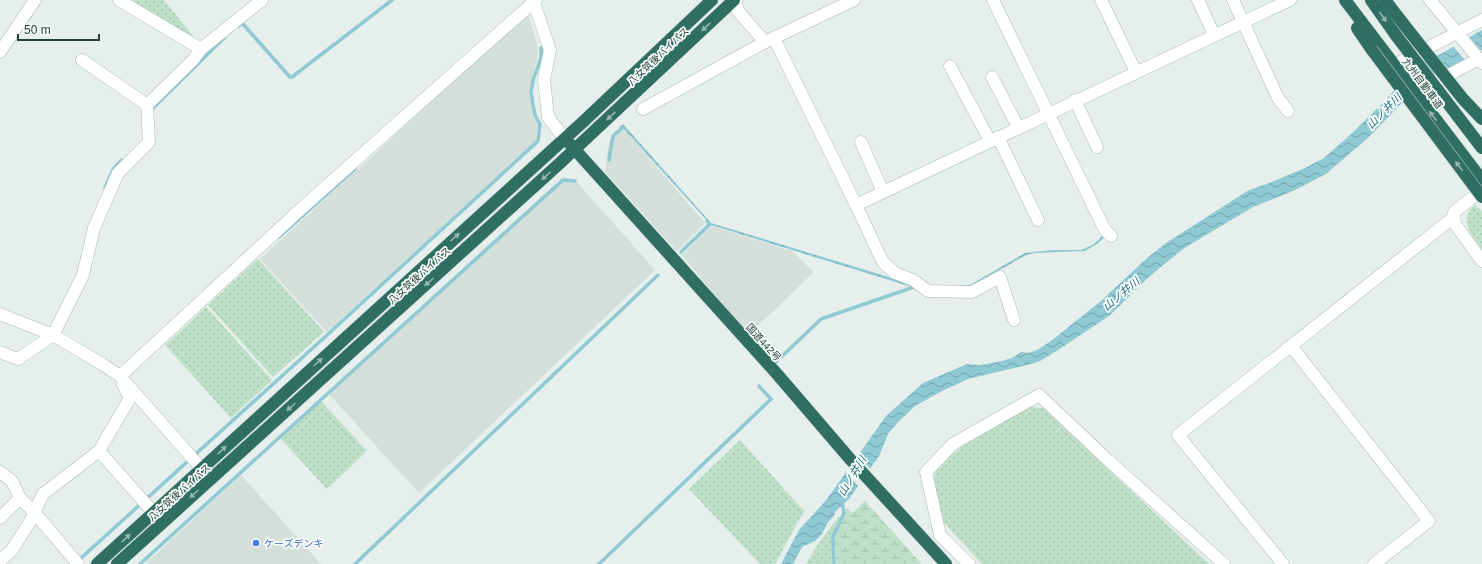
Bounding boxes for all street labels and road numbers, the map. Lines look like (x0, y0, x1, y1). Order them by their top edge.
street label: 八女筑後バイパス (625, 25, 691, 88)
street label: 九州自動車道 (1400, 56, 1445, 111)
street label: 八女筑後バイパス (386, 245, 453, 306)
street label: 国道442号 (744, 321, 783, 363)
street label: 八女筑後バイパス (146, 462, 213, 523)

